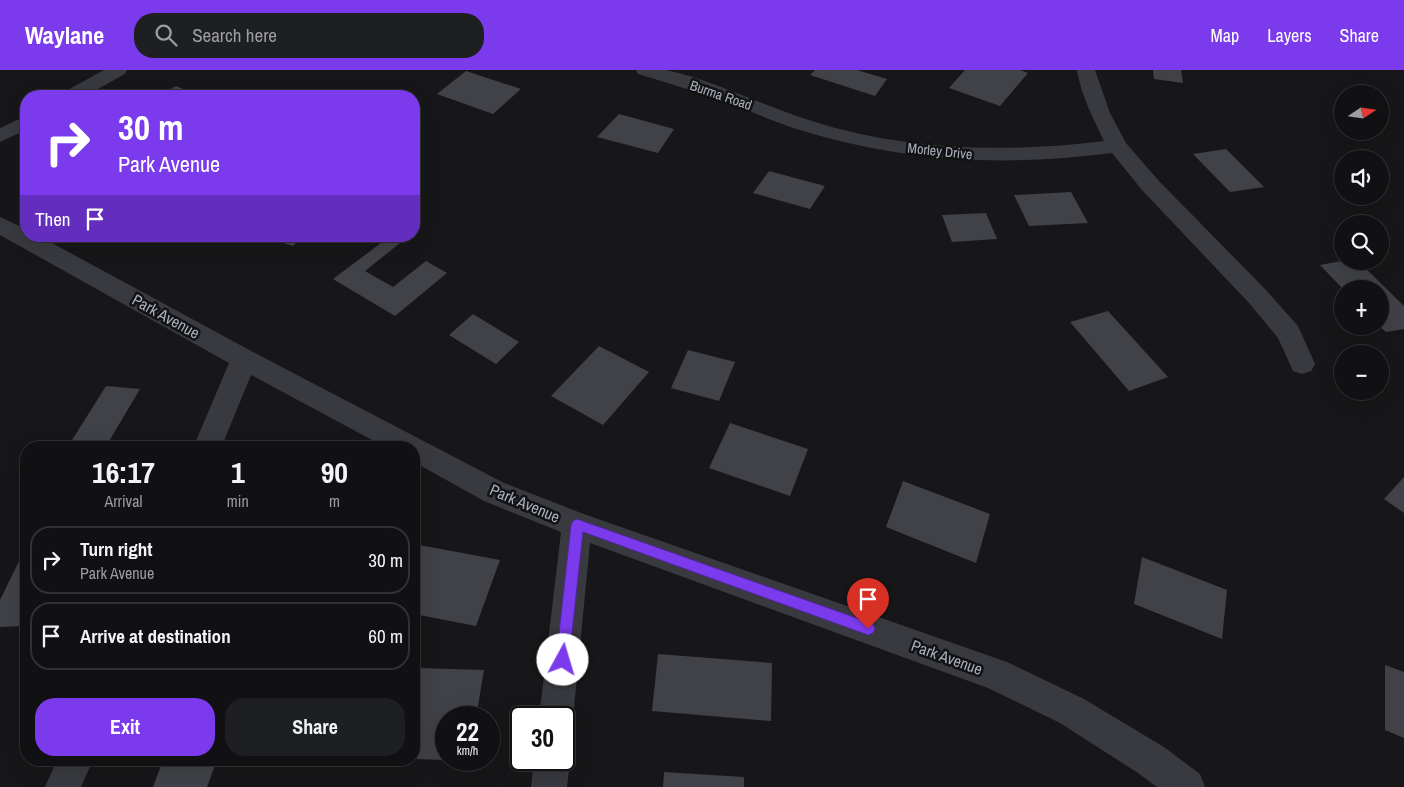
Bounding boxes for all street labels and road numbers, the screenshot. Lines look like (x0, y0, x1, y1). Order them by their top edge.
street label: Burma Road (688, 76, 754, 114)
street label: Morley Drive (907, 139, 973, 163)
street label: Park Avenue (128, 288, 204, 344)
street label: Park Avenue (487, 478, 563, 528)
street label: Park Avenue (908, 634, 986, 680)

